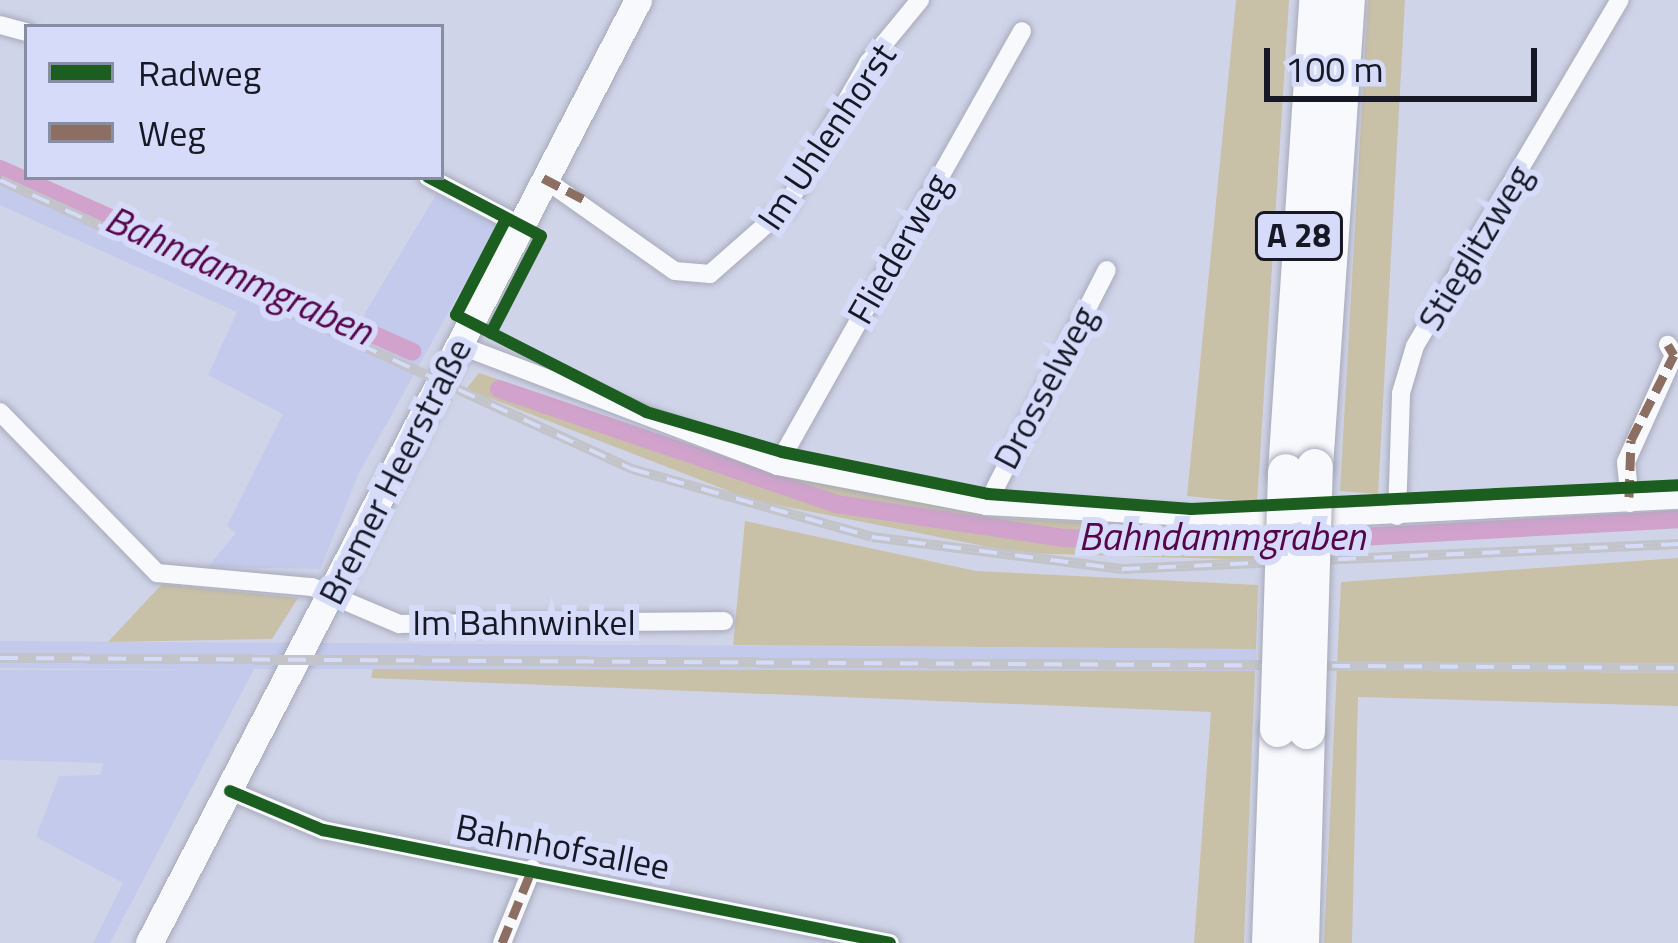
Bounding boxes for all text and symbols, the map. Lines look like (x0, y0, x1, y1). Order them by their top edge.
legend (24, 24, 444, 180)
scale bar (1270, 24, 1543, 98)
street label: Im Uhlenhorst (748, 35, 904, 237)
text: 100 m (1285, 41, 1384, 96)
text: Radweg (138, 45, 261, 100)
text: Weg (138, 105, 206, 160)
street label: Stieglitzweg (1408, 156, 1540, 338)
street label: Fliederweg (838, 165, 958, 331)
water label: Bahndammgraben (98, 195, 380, 355)
road number: A 28 (1254, 209, 1344, 263)
street label: Drosselweg (983, 298, 1105, 476)
street label: Bremer Heerstraße (308, 331, 480, 611)
water label: Bahndammgraben (1079, 513, 1365, 559)
street label: Im Bahnwinkel (412, 600, 636, 644)
street label: Bahnhofsallee (452, 804, 674, 888)

